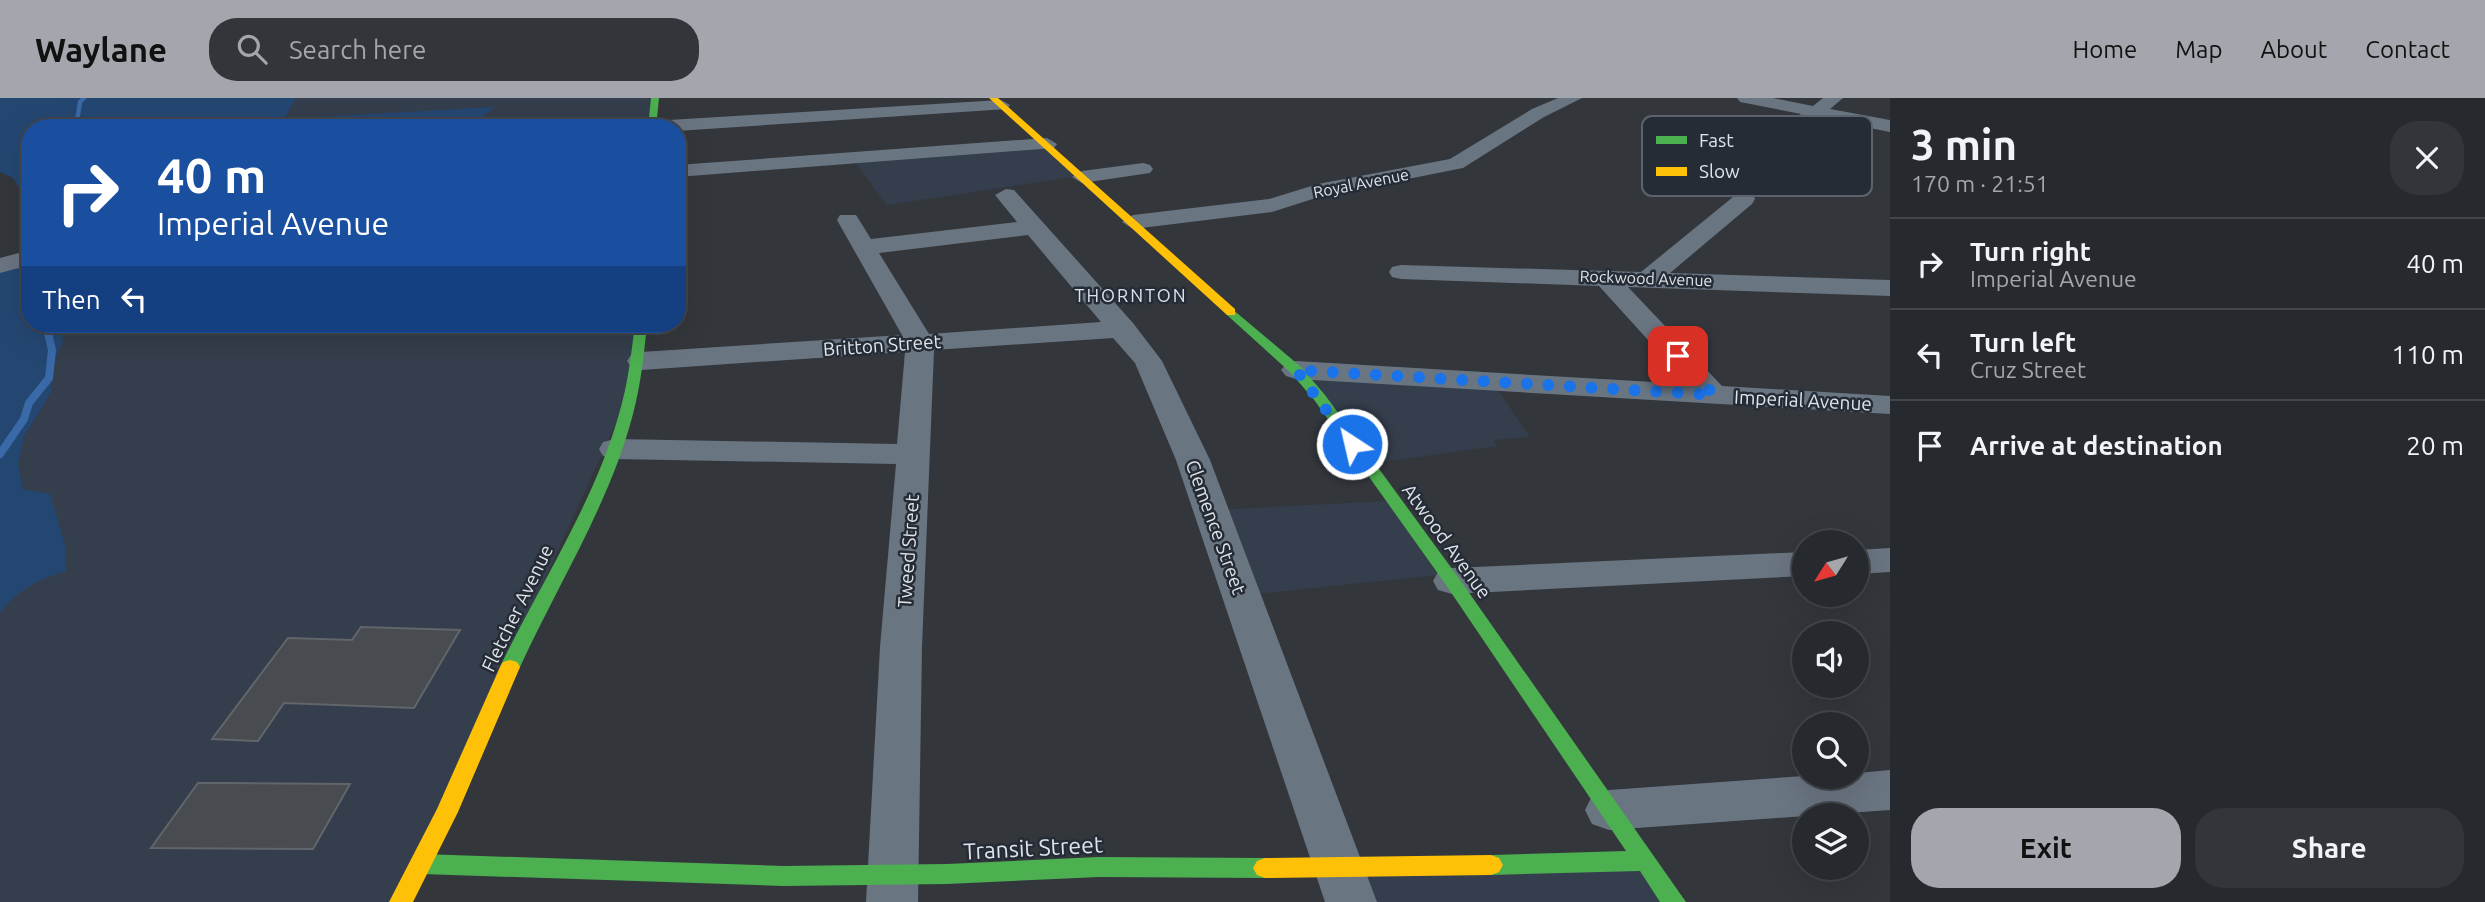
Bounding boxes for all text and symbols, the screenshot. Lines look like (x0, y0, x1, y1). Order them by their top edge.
search box (209, 18, 699, 81)
icon: search (233, 30, 271, 68)
text: Waylane (35, 31, 167, 68)
text: Search here (289, 35, 426, 64)
text: Home (2072, 36, 2137, 63)
text: Map (2175, 36, 2222, 63)
text: About (2260, 36, 2327, 63)
text: Contact (2365, 36, 2450, 63)
legend (1642, 116, 1872, 196)
text: 3 min (1911, 121, 2017, 168)
button: close (2390, 121, 2464, 195)
text: Fast (1699, 129, 1734, 151)
icon: right (42, 147, 133, 238)
text: 40 m (157, 147, 266, 202)
text: Slow (1699, 160, 1740, 182)
street label: Royal Avenue (1312, 165, 1410, 201)
text: 170 m · 21:51 (1911, 171, 2049, 196)
text: Imperial Avenue (157, 205, 389, 241)
text: Turn right (1970, 237, 2091, 266)
icon: right (1911, 245, 1949, 283)
text: 40 m (2406, 249, 2464, 278)
text: Imperial Avenue (1970, 266, 2137, 291)
street label: Rockwood Avenue (1579, 267, 1713, 289)
icon: left (115, 280, 153, 318)
text: Then (42, 285, 101, 314)
district label: THORNTON (1074, 285, 1188, 305)
pin (1648, 326, 1708, 386)
text: Turn left (1970, 328, 2076, 357)
street label: Britton Street (822, 330, 942, 360)
icon: left (1911, 336, 1949, 374)
icon: arrive (1659, 337, 1697, 375)
text: 110 m (2392, 340, 2464, 369)
text: Cruz Street (1970, 357, 2086, 382)
street label: Imperial Avenue (1734, 385, 1872, 415)
position arrow (1315, 407, 1389, 481)
icon: arrive (1911, 427, 1949, 465)
text: Arrive at destination (1970, 431, 2223, 460)
text: 20 m (2406, 431, 2464, 460)
street label: Clemence Street (1181, 457, 1251, 598)
street label: Atwood Avenue (1398, 479, 1496, 603)
street label: Tweed Street (893, 493, 923, 608)
north arrow (1792, 530, 1869, 607)
map controls (1792, 530, 1869, 880)
street label: Fletcher Avenue (477, 541, 557, 675)
button: sound (1792, 621, 1869, 698)
button: search (1792, 712, 1869, 789)
button: layers (1792, 803, 1869, 880)
button: Exit (1911, 808, 2181, 888)
button: Share (2195, 808, 2464, 888)
street label: Transit Street (963, 831, 1103, 864)

